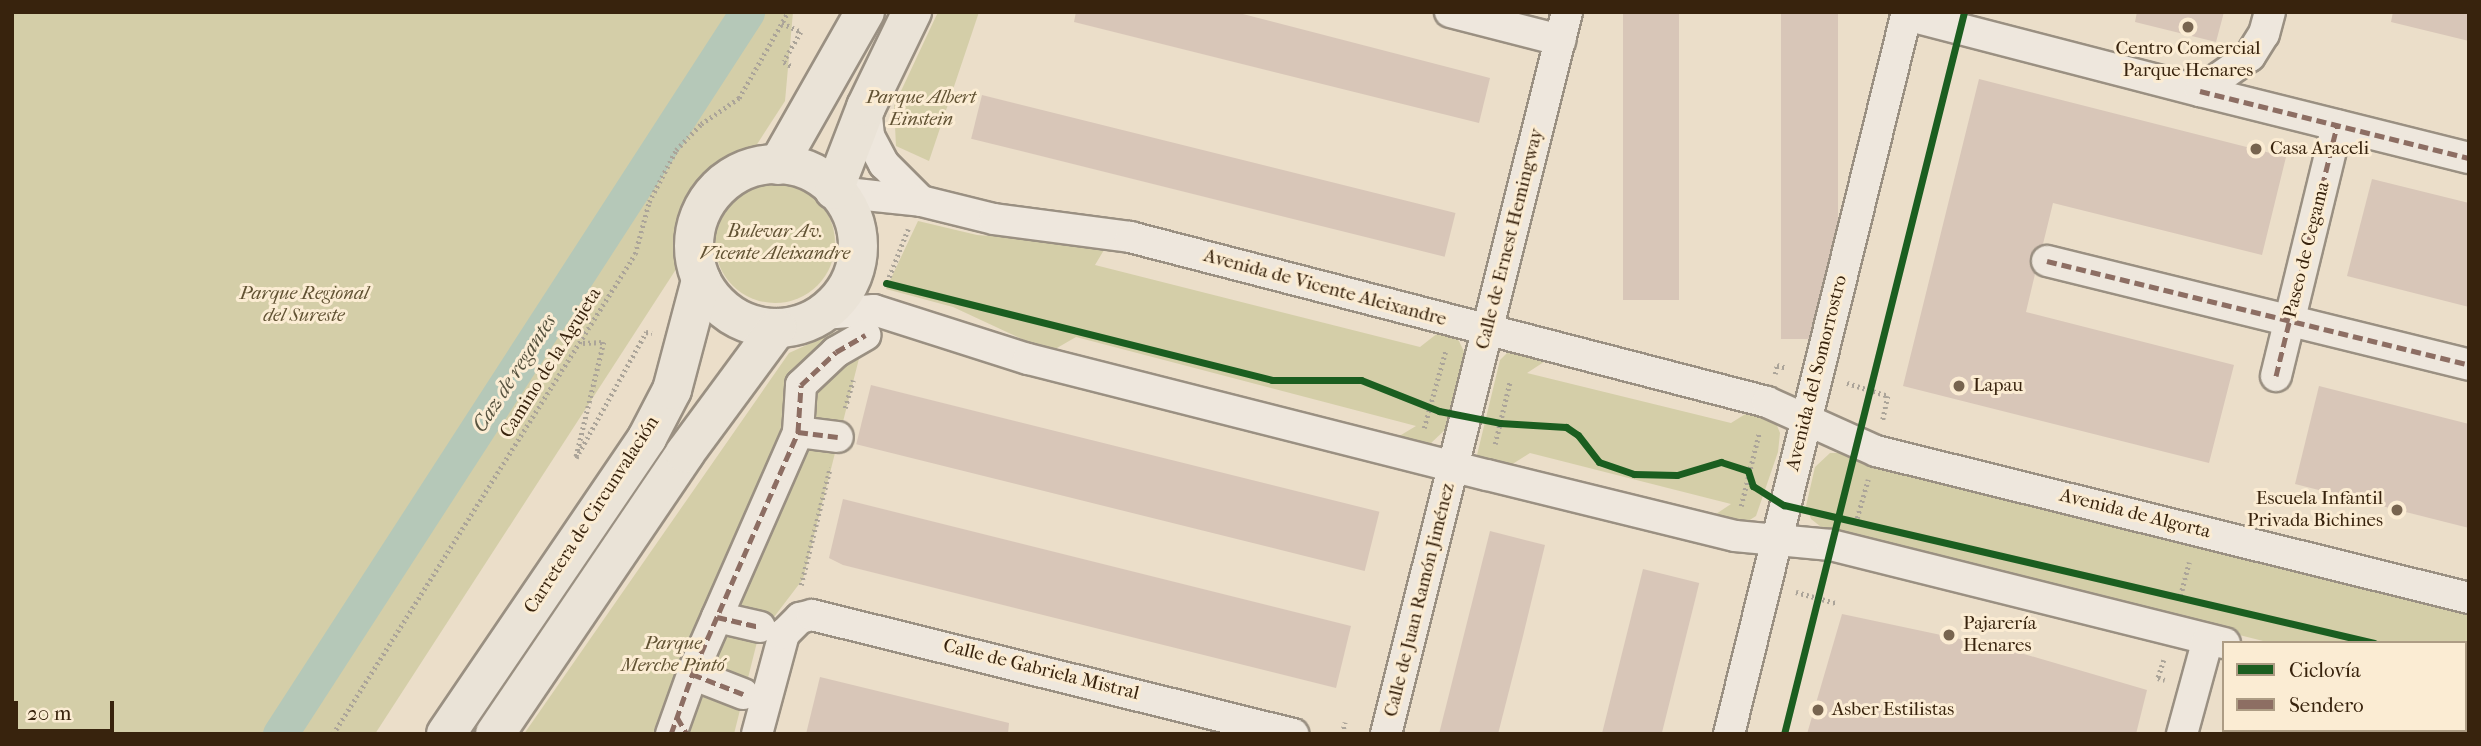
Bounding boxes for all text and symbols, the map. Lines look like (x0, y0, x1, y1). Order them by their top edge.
marker: Centro Comercial Parque Henares (2180, 19, 2196, 35)
place label: Centro Comercial Parque Henares (2115, 38, 2261, 82)
park label: Parque Albert Einstein (866, 87, 976, 131)
street label: Calle de Ernest Hemingway (1472, 126, 1548, 352)
place label: Casa Araceli (2270, 138, 2369, 160)
marker: Casa Araceli (2248, 141, 2264, 157)
street label: Paseo de Cegama (2279, 179, 2335, 321)
park label: Bulevar Av. Vicente Aleixandre (700, 221, 850, 265)
street label: Avenida de Vicente Aleixandre (1201, 245, 1449, 331)
street label: Avenida del Somorrostro (1782, 273, 1852, 473)
park label: Parque Regional del Sureste (239, 283, 369, 327)
street label: Camino de la Agujeta (496, 284, 606, 442)
water label: Caz de regantes (467, 310, 561, 436)
place label: Lapau (1973, 375, 2023, 397)
marker: Lapau (1951, 378, 1967, 394)
street label: Carretera de Circunvalación (520, 412, 664, 618)
street label: Calle de Juan Ramón Jiménez (1380, 481, 1460, 719)
street label: Avenida de Algorta (2057, 484, 2213, 544)
place label: Escuela Infantil Privada Bichines (2247, 488, 2383, 532)
marker: Escuela Infantil Privada Bichines (2389, 502, 2405, 518)
place label: Pajarería Henares (1963, 613, 2037, 657)
marker: Pajarería Henares (1941, 627, 1957, 643)
park label: Parque Merche Pintó (621, 633, 725, 677)
street label: Calle de Gabriela Mistral (941, 635, 1141, 705)
legend (2222, 641, 2467, 732)
text: Ciclovía (2289, 658, 2361, 682)
scale bar (18, 686, 117, 730)
text: Sendero (2289, 693, 2364, 717)
place label: Asber Estilistas (1832, 699, 1954, 721)
text: 20 m (27, 701, 71, 725)
marker: Asber Estilistas (1810, 702, 1826, 718)

